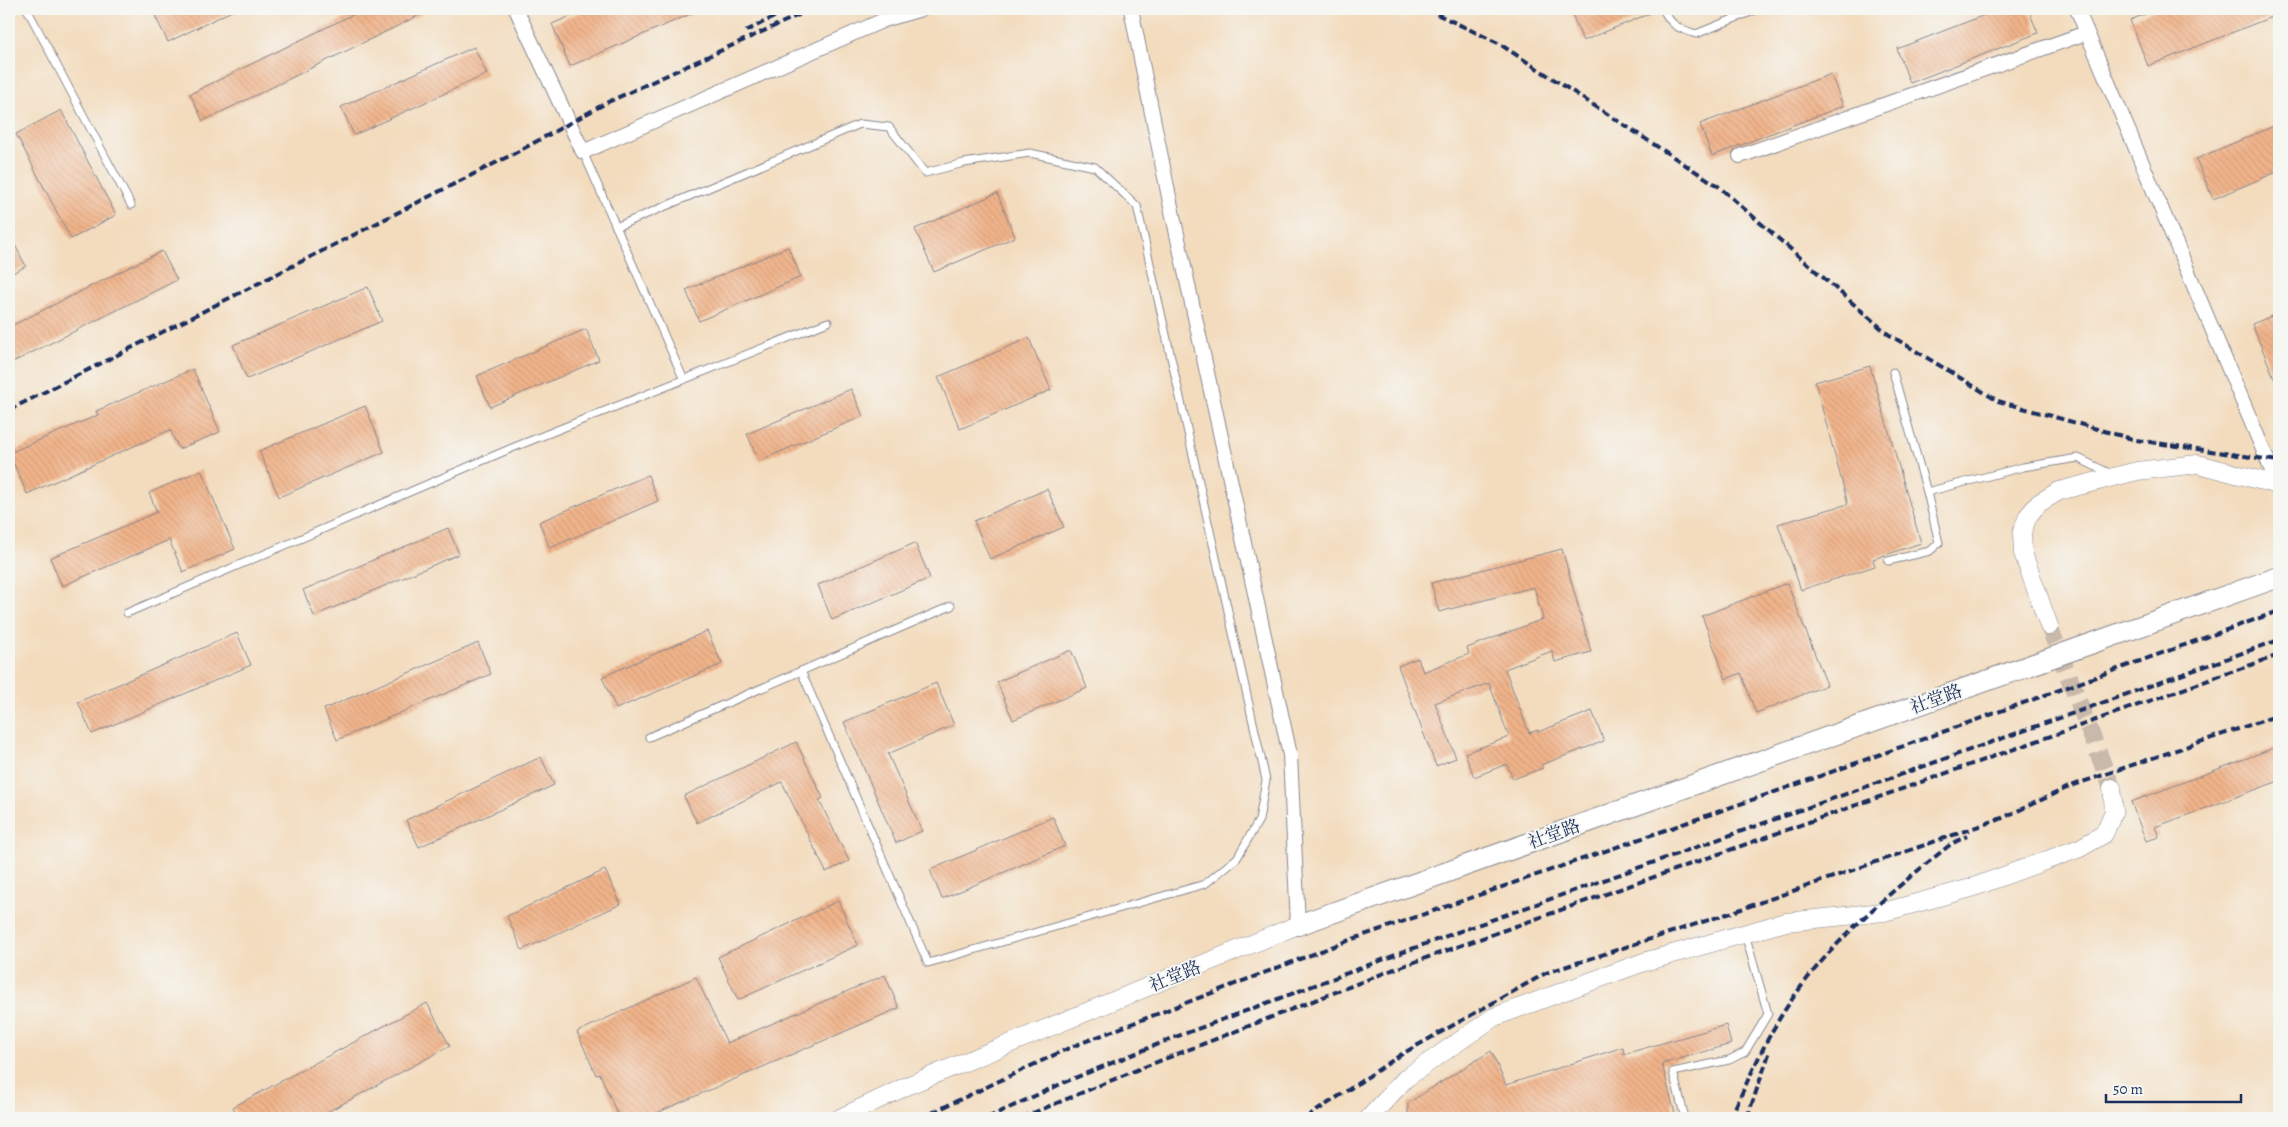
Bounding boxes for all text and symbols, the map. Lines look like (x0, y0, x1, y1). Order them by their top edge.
street label: 社堂路 (1907, 678, 1965, 720)
street label: 社堂路 (1525, 813, 1583, 855)
street label: 社堂路 (1145, 955, 1205, 997)
scale bar (2106, 1072, 2240, 1104)
text: 50 m (2113, 1079, 2143, 1099)

